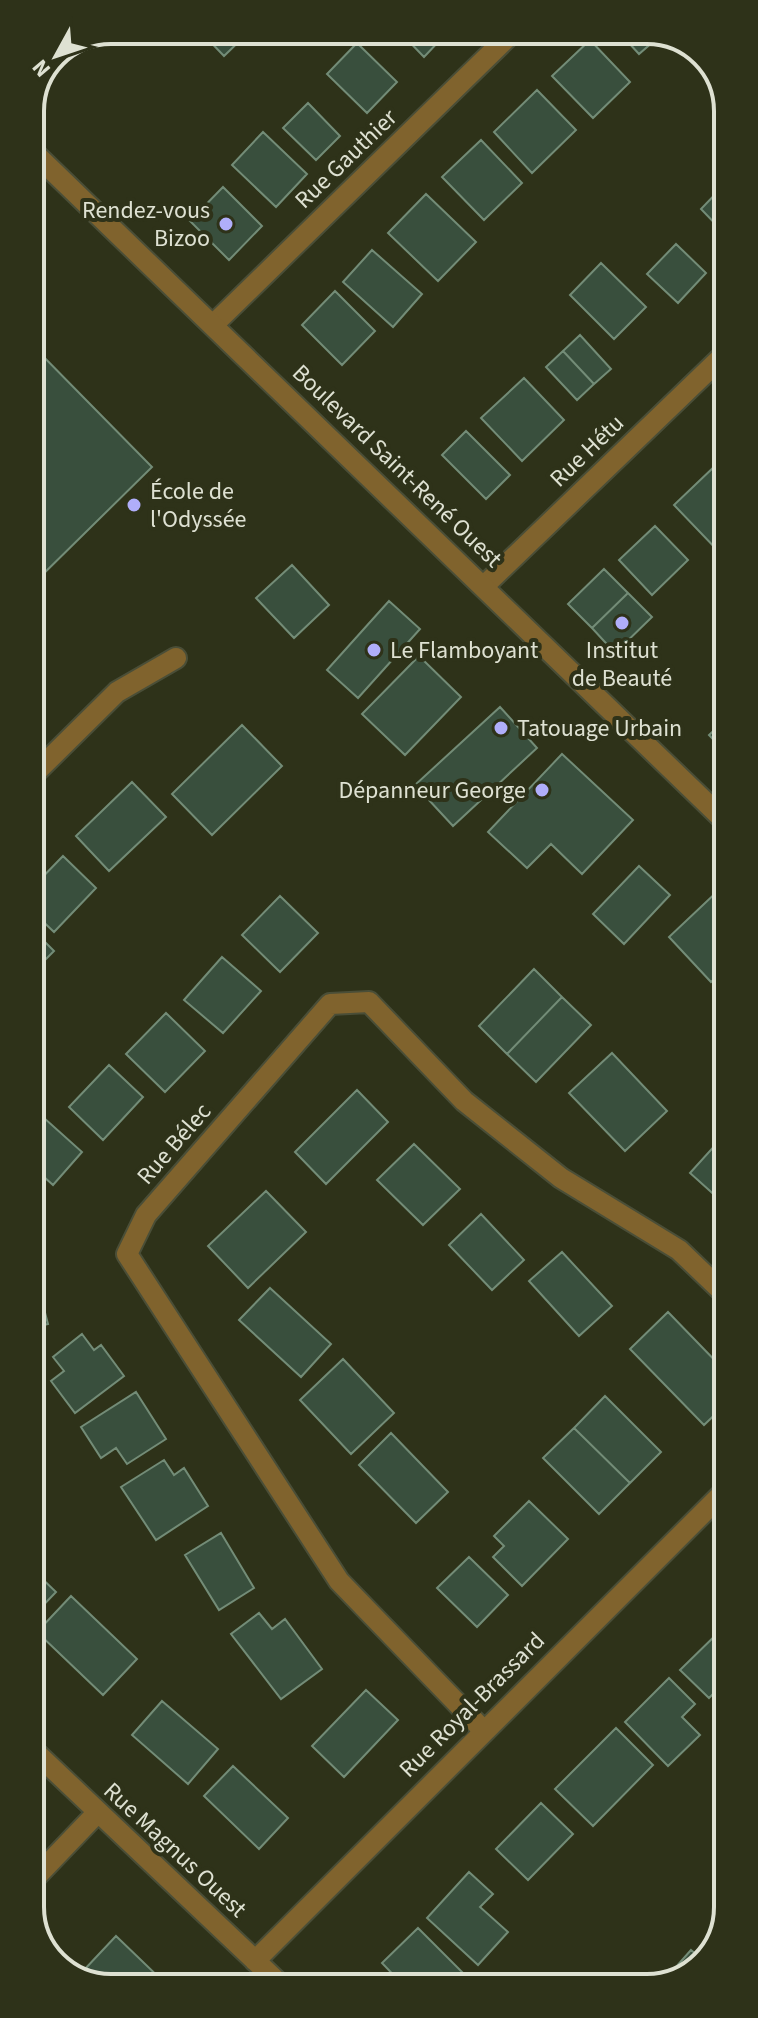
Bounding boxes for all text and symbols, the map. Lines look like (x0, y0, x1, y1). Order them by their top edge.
north arrow (16, 16, 96, 96)
text: N (24, 52, 58, 84)
street label: Rue Gauthier (287, 101, 406, 217)
place label: Rendez-vous Bizoo (82, 193, 210, 256)
marker: Rendez-vous Bizoo (217, 215, 235, 233)
street label: Boulevard Saint-René Ouest (284, 356, 510, 576)
street label: Rue Hétu (542, 406, 632, 496)
place label: École de l'Odyssée (150, 474, 246, 537)
marker: École de l'Odyssée (125, 496, 143, 514)
marker: Institut de Beauté (613, 614, 631, 632)
place label: Le Flamboyant (390, 633, 538, 668)
place label: Institut de Beauté (572, 633, 672, 696)
marker: Le Flamboyant (365, 641, 383, 659)
place label: Tatouage Urbain (517, 711, 682, 746)
marker: Tatouage Urbain (492, 719, 510, 737)
place label: Dépanneur George (338, 773, 526, 808)
marker: Dépanneur George (533, 781, 551, 799)
street label: Rue Bélec (129, 1095, 220, 1193)
street label: Rue Royal-Brassard (391, 1624, 553, 1786)
street label: Rue Magnus Ouest (96, 1774, 254, 1926)

